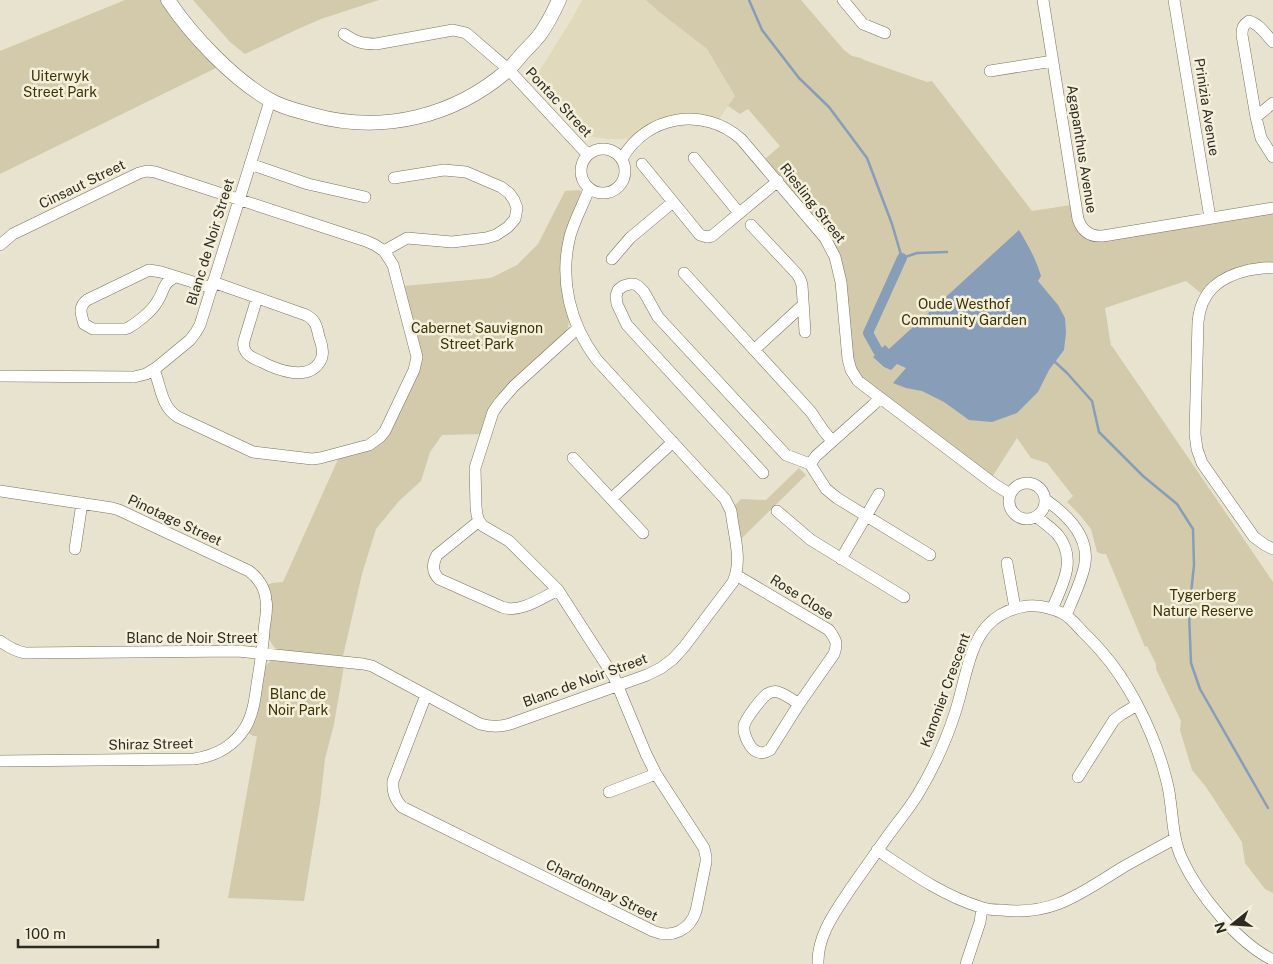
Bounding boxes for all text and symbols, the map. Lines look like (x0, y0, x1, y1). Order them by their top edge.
street label: Prinizia Avenue (1191, 57, 1223, 157)
street label: Pontac Street (523, 64, 595, 140)
park label: Uiterwyk Street Park (23, 68, 97, 100)
street label: Agapanthus Avenue (1064, 84, 1100, 214)
street label: Cinsaut Street (36, 156, 128, 212)
street label: Riesling Street (777, 160, 849, 246)
street label: Blanc de Noir Street (183, 177, 237, 307)
park label: Oude Westhof Community Garden (901, 296, 1027, 328)
park label: Cabernet Sauvignon Street Park (411, 320, 543, 352)
street label: Pinotage Street (125, 491, 225, 549)
street label: Rose Close (767, 571, 837, 623)
park label: Tygerberg Nature Reserve (1153, 587, 1253, 619)
street label: Blanc de Noir Street (126, 630, 258, 646)
street label: Kanonier Crescent (917, 631, 973, 749)
street label: Blanc de Noir Street (521, 650, 649, 710)
park label: Blanc de Noir Park (268, 686, 328, 718)
street label: Shiraz Street (108, 735, 194, 753)
street label: Chardonnay Street (543, 856, 661, 924)
north arrow (1208, 899, 1258, 949)
scale bar (18, 916, 158, 948)
text: N (1211, 920, 1230, 935)
text: 100 m (25, 925, 66, 942)

